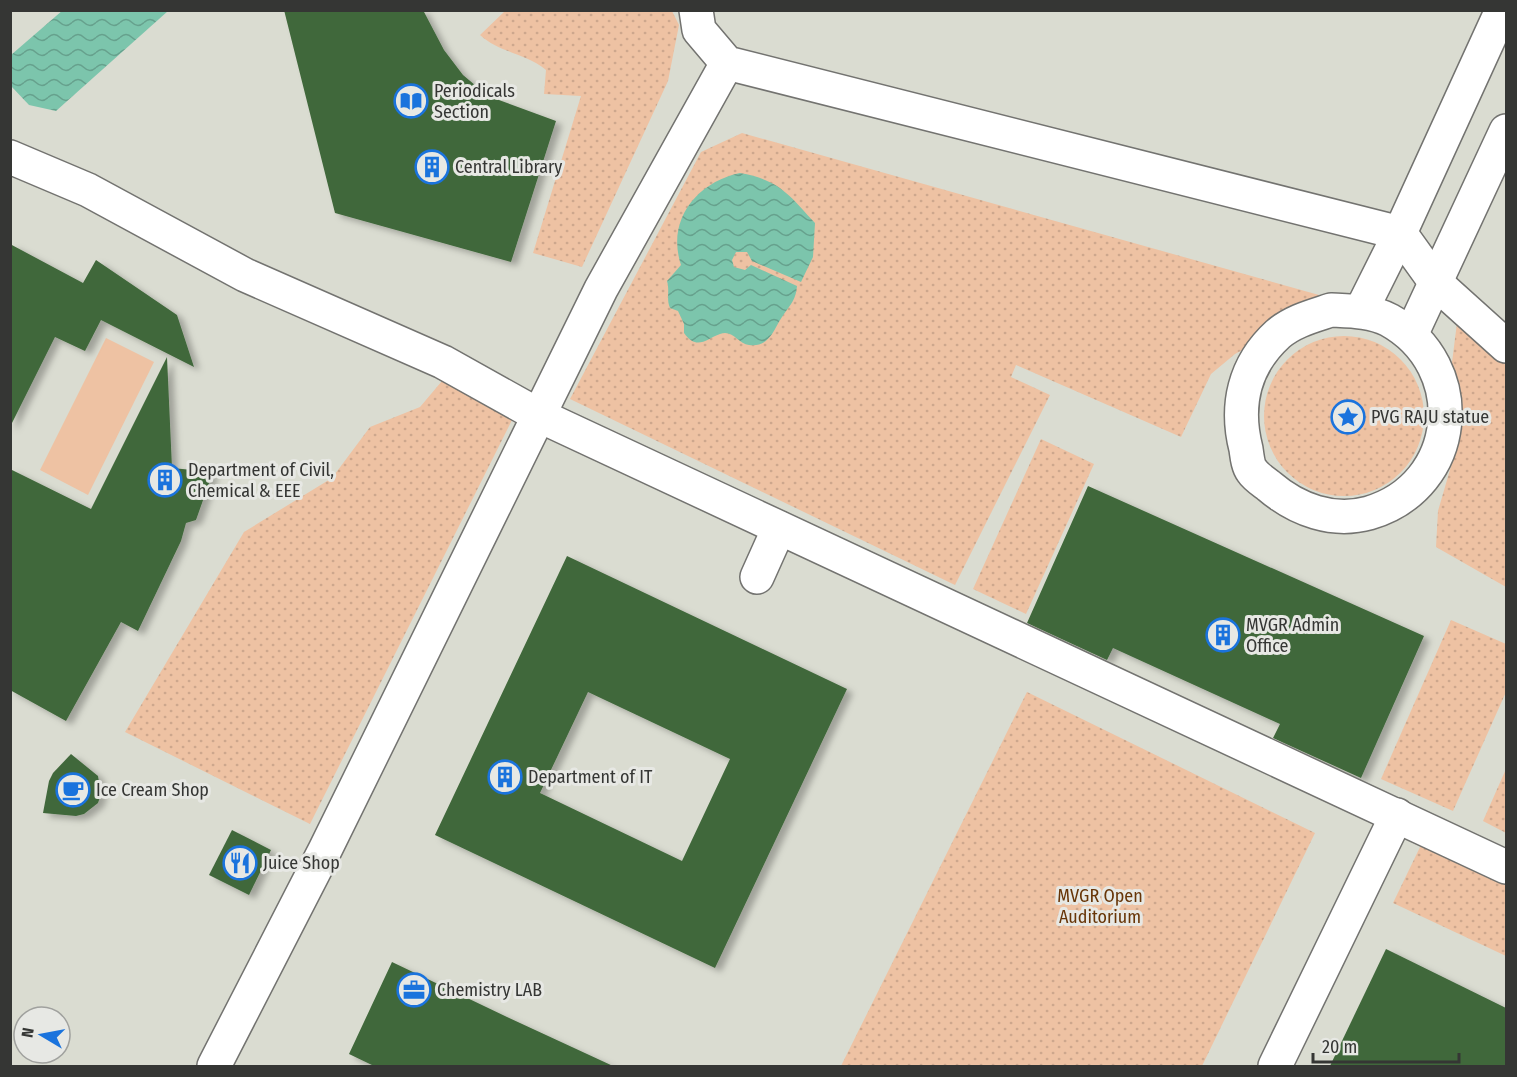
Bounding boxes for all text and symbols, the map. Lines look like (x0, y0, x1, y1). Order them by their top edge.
place label: Periodicals Section (434, 80, 515, 123)
library icon: Periodicals Section (393, 83, 429, 119)
building icon: Central Library (414, 149, 450, 185)
place label: Central Library (455, 156, 562, 178)
place icon: PVG RAJU statue (1330, 399, 1366, 435)
place label: PVG RAJU statue (1371, 406, 1489, 428)
place label: Department of Civil, Chemical & EEE (188, 459, 334, 502)
building icon: Department of Civil, Chemical & EEE (147, 462, 183, 498)
place label: MVGR Admin Office (1246, 614, 1339, 657)
building icon: MVGR Admin Office (1205, 617, 1241, 653)
building icon: Department of IT (487, 759, 523, 795)
place label: Department of IT (528, 766, 653, 788)
cafe icon: Ice Cream Shop (55, 772, 91, 808)
place label: Ice Cream Shop (96, 779, 209, 801)
restaurant icon: Juice Shop (222, 845, 258, 881)
place label: Juice Shop (263, 852, 340, 874)
park label: MVGR Open Auditorium (1057, 885, 1143, 928)
office icon: Chemistry LAB (396, 972, 432, 1008)
place label: Chemistry LAB (437, 979, 542, 1001)
north arrow (12, 1005, 72, 1065)
text: N (18, 1026, 38, 1039)
scale bar (1313, 1026, 1458, 1064)
text: 20 m (1322, 1036, 1357, 1058)

